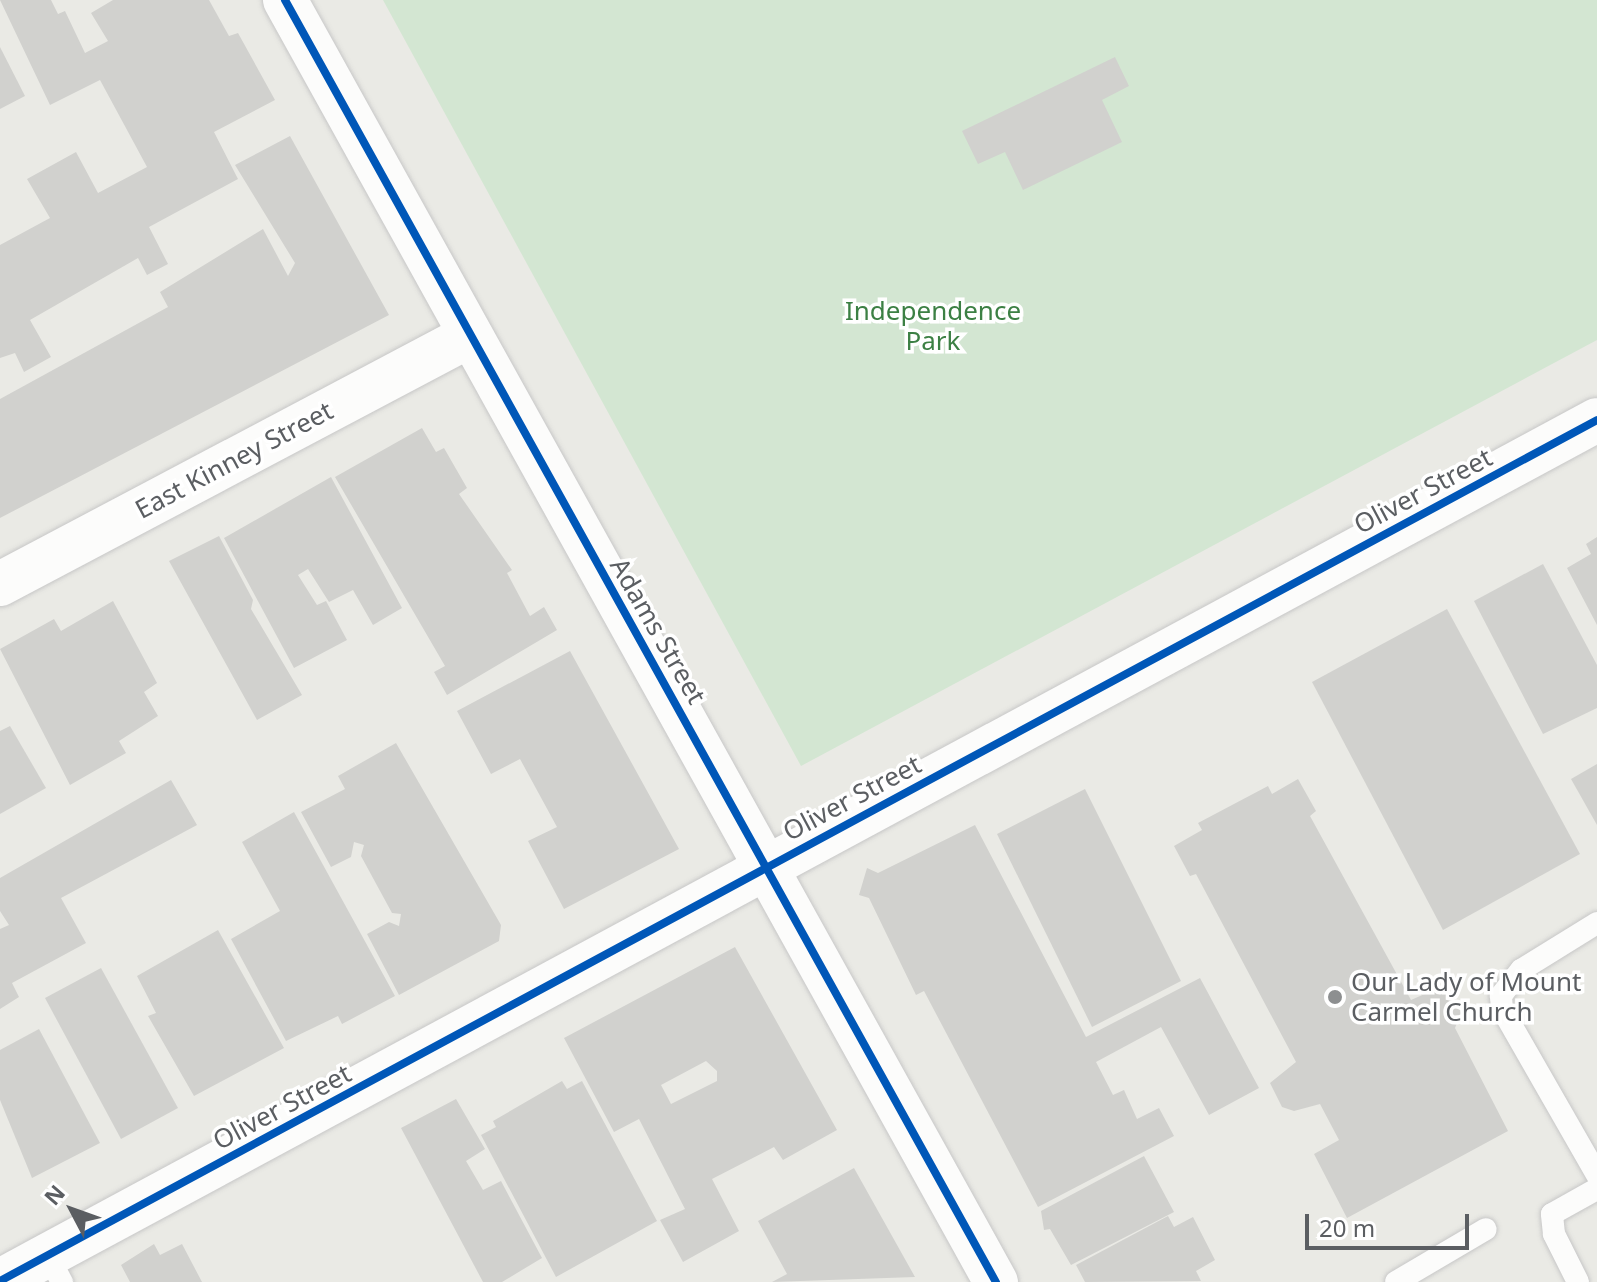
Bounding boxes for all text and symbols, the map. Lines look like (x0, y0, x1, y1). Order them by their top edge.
park label: Independence Park (845, 295, 1021, 356)
street label: East Kinney Street (130, 395, 338, 525)
street label: Oliver Street (1349, 442, 1497, 540)
street label: Adams Street (604, 552, 712, 710)
street label: Oliver Street (778, 749, 926, 847)
place label: Our Lady of Mount Carmel Church (1351, 966, 1581, 1028)
marker: Our Lady of Mount Carmel Church (1326, 988, 1344, 1006)
street label: Oliver Street (208, 1058, 356, 1156)
north arrow (32, 1170, 112, 1250)
text: N (37, 1178, 71, 1211)
scale bar (1309, 1198, 1473, 1248)
text: 20 m (1319, 1211, 1375, 1244)

